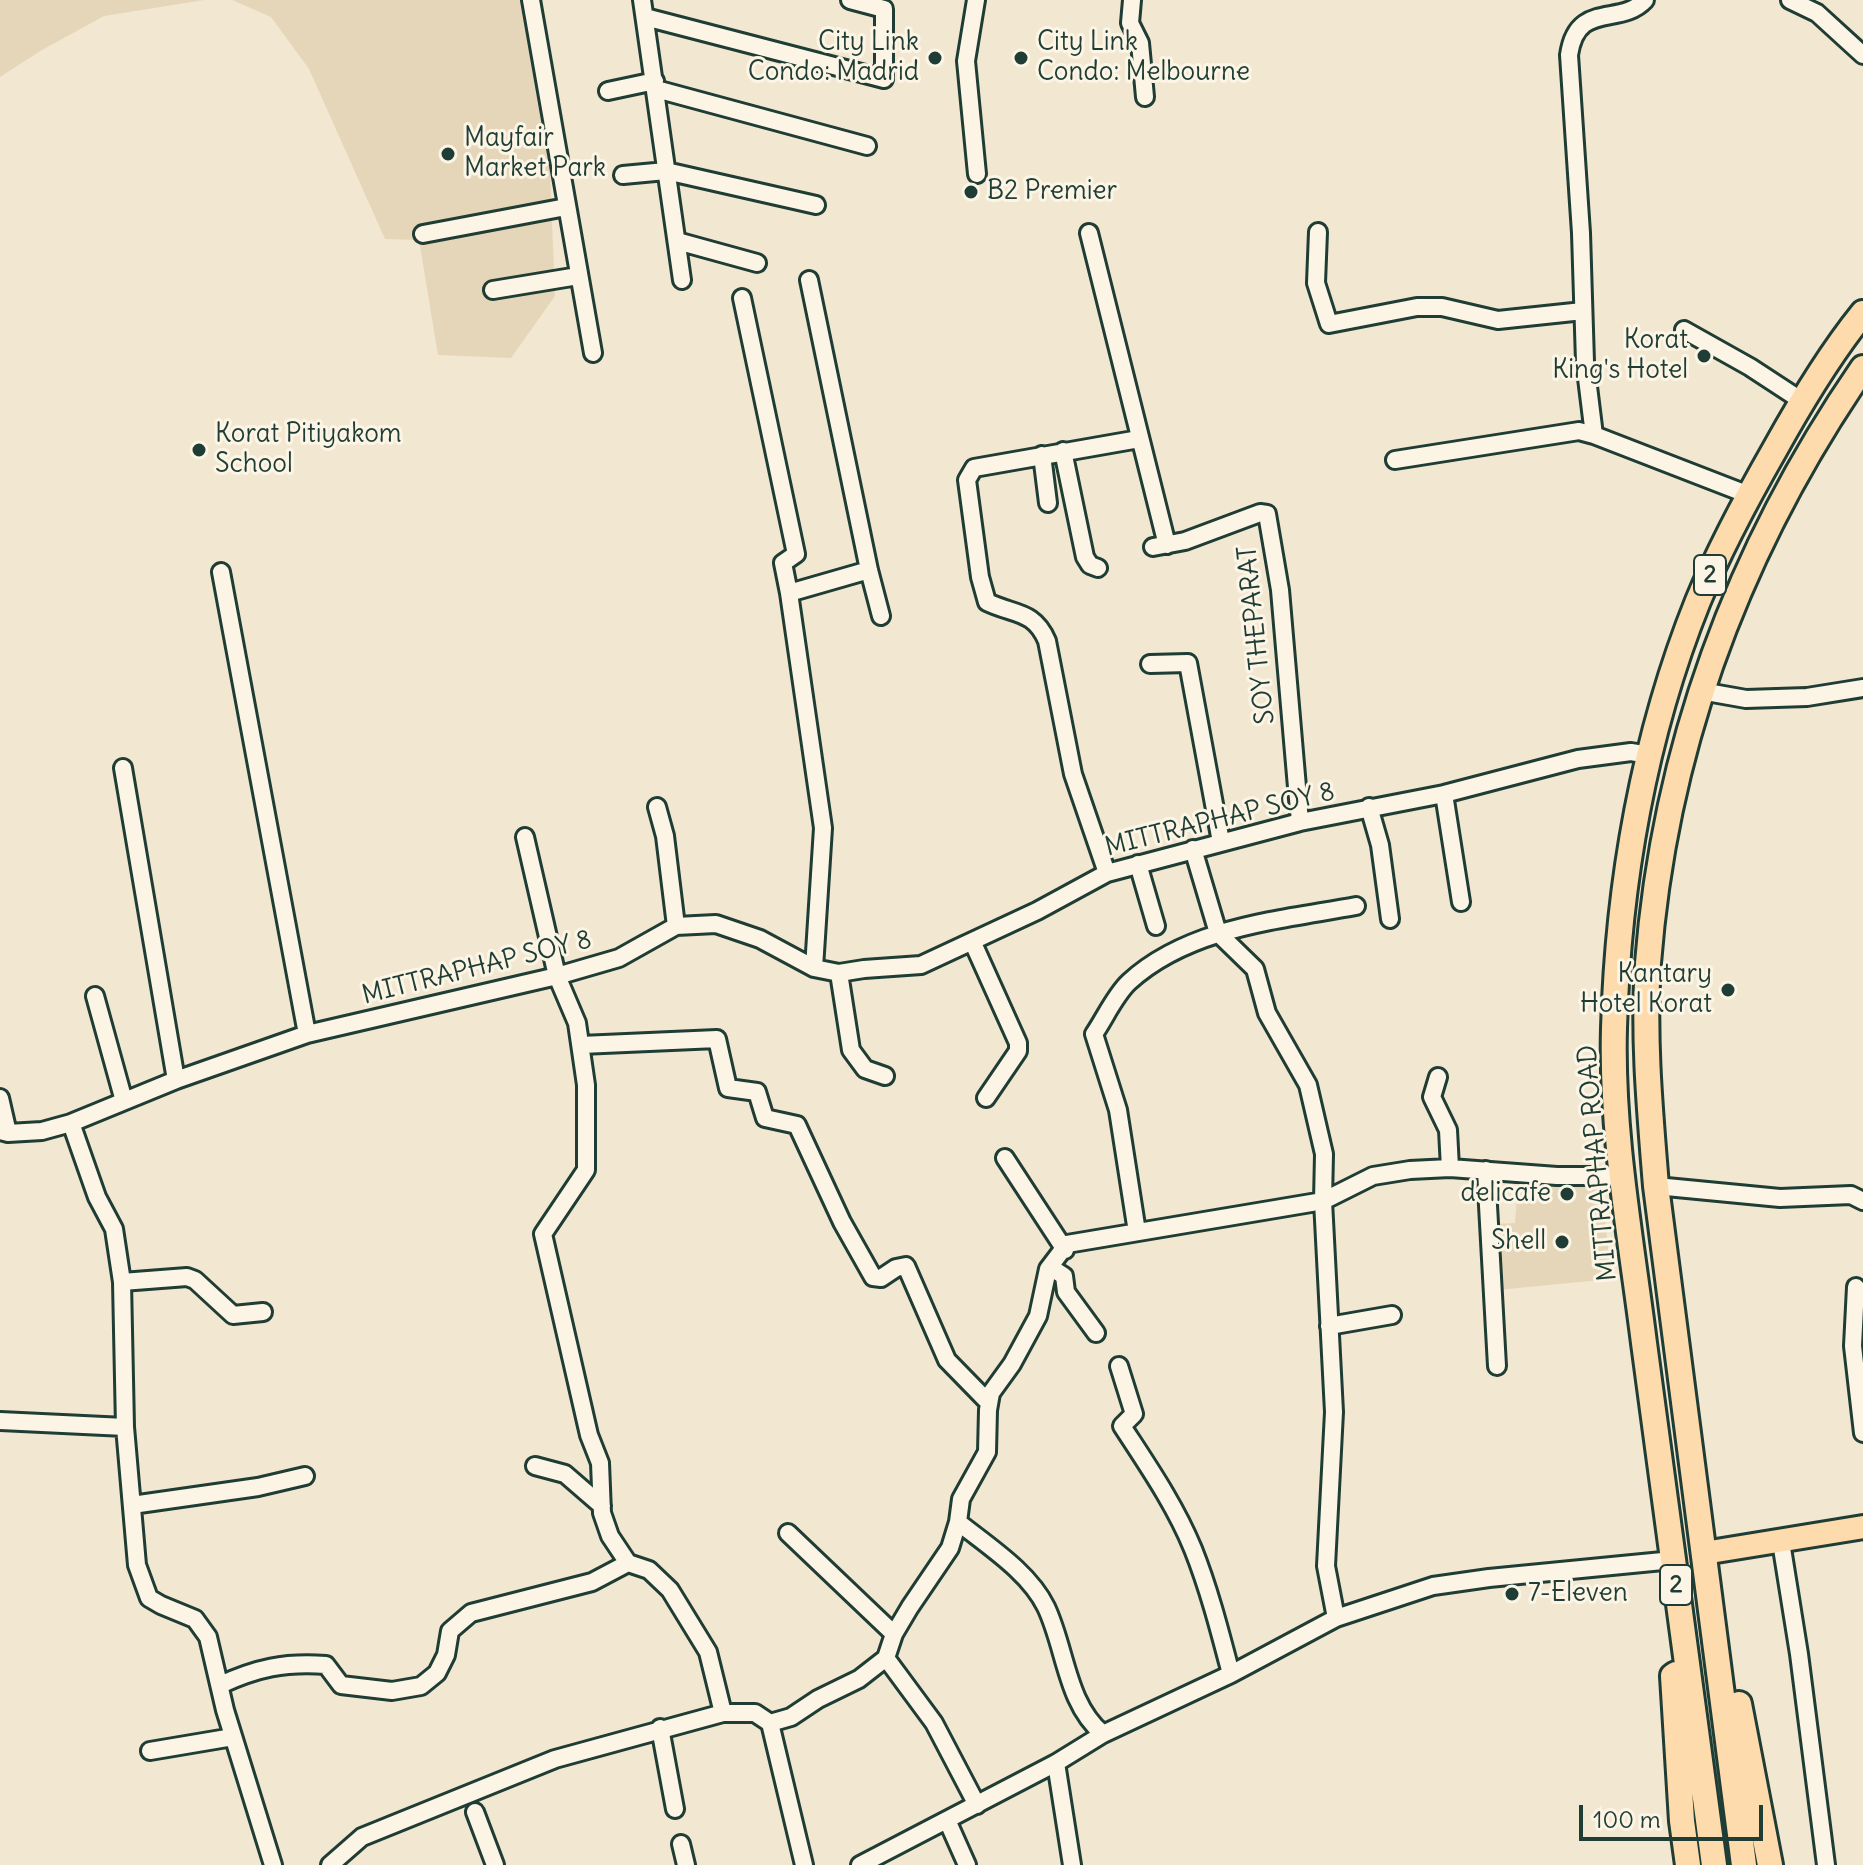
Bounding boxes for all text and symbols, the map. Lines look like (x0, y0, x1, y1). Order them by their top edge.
place label: City Link Condo: Madrid (748, 27, 919, 88)
place label: City Link Condo: Melbourne (1037, 27, 1250, 88)
marker: City Link Condo: Madrid (926, 49, 944, 67)
marker: City Link Condo: Melbourne (1012, 49, 1030, 67)
place label: Mayfair Market Park (464, 123, 606, 184)
marker: Mayfair Market Park (439, 145, 457, 163)
place label: B2 Premier (987, 176, 1117, 208)
marker: B2 Premier (962, 183, 980, 201)
place label: Korat King's Hotel (1552, 325, 1688, 386)
marker: Korat King's Hotel (1695, 347, 1713, 365)
place label: Korat Pitiyakom School (215, 419, 402, 480)
marker: Korat Pitiyakom School (190, 441, 208, 459)
street label: SOY THEPARAT (1232, 544, 1282, 726)
road number: 2 (1694, 555, 1726, 595)
street label: MITTRAPHAP SOY 8 (1102, 776, 1338, 864)
street label: MITTRAPHAP SOY 8 (359, 924, 595, 1012)
place label: Kantary Hotel Korat (1580, 959, 1712, 1020)
marker: Kantary Hotel Korat (1719, 981, 1737, 999)
street label: MITTRAPHAP ROAD (1572, 1043, 1624, 1283)
place label: delicafe (1460, 1178, 1551, 1210)
marker: delicafe (1558, 1185, 1576, 1203)
place label: Shell (1491, 1226, 1546, 1258)
marker: Shell (1553, 1233, 1571, 1251)
road number: 2 (1660, 1565, 1692, 1605)
place label: 7-Eleven (1528, 1578, 1628, 1610)
marker: 7-Eleven (1503, 1585, 1521, 1603)
scale bar (1583, 1789, 1767, 1839)
text: 100 m (1593, 1804, 1661, 1834)

